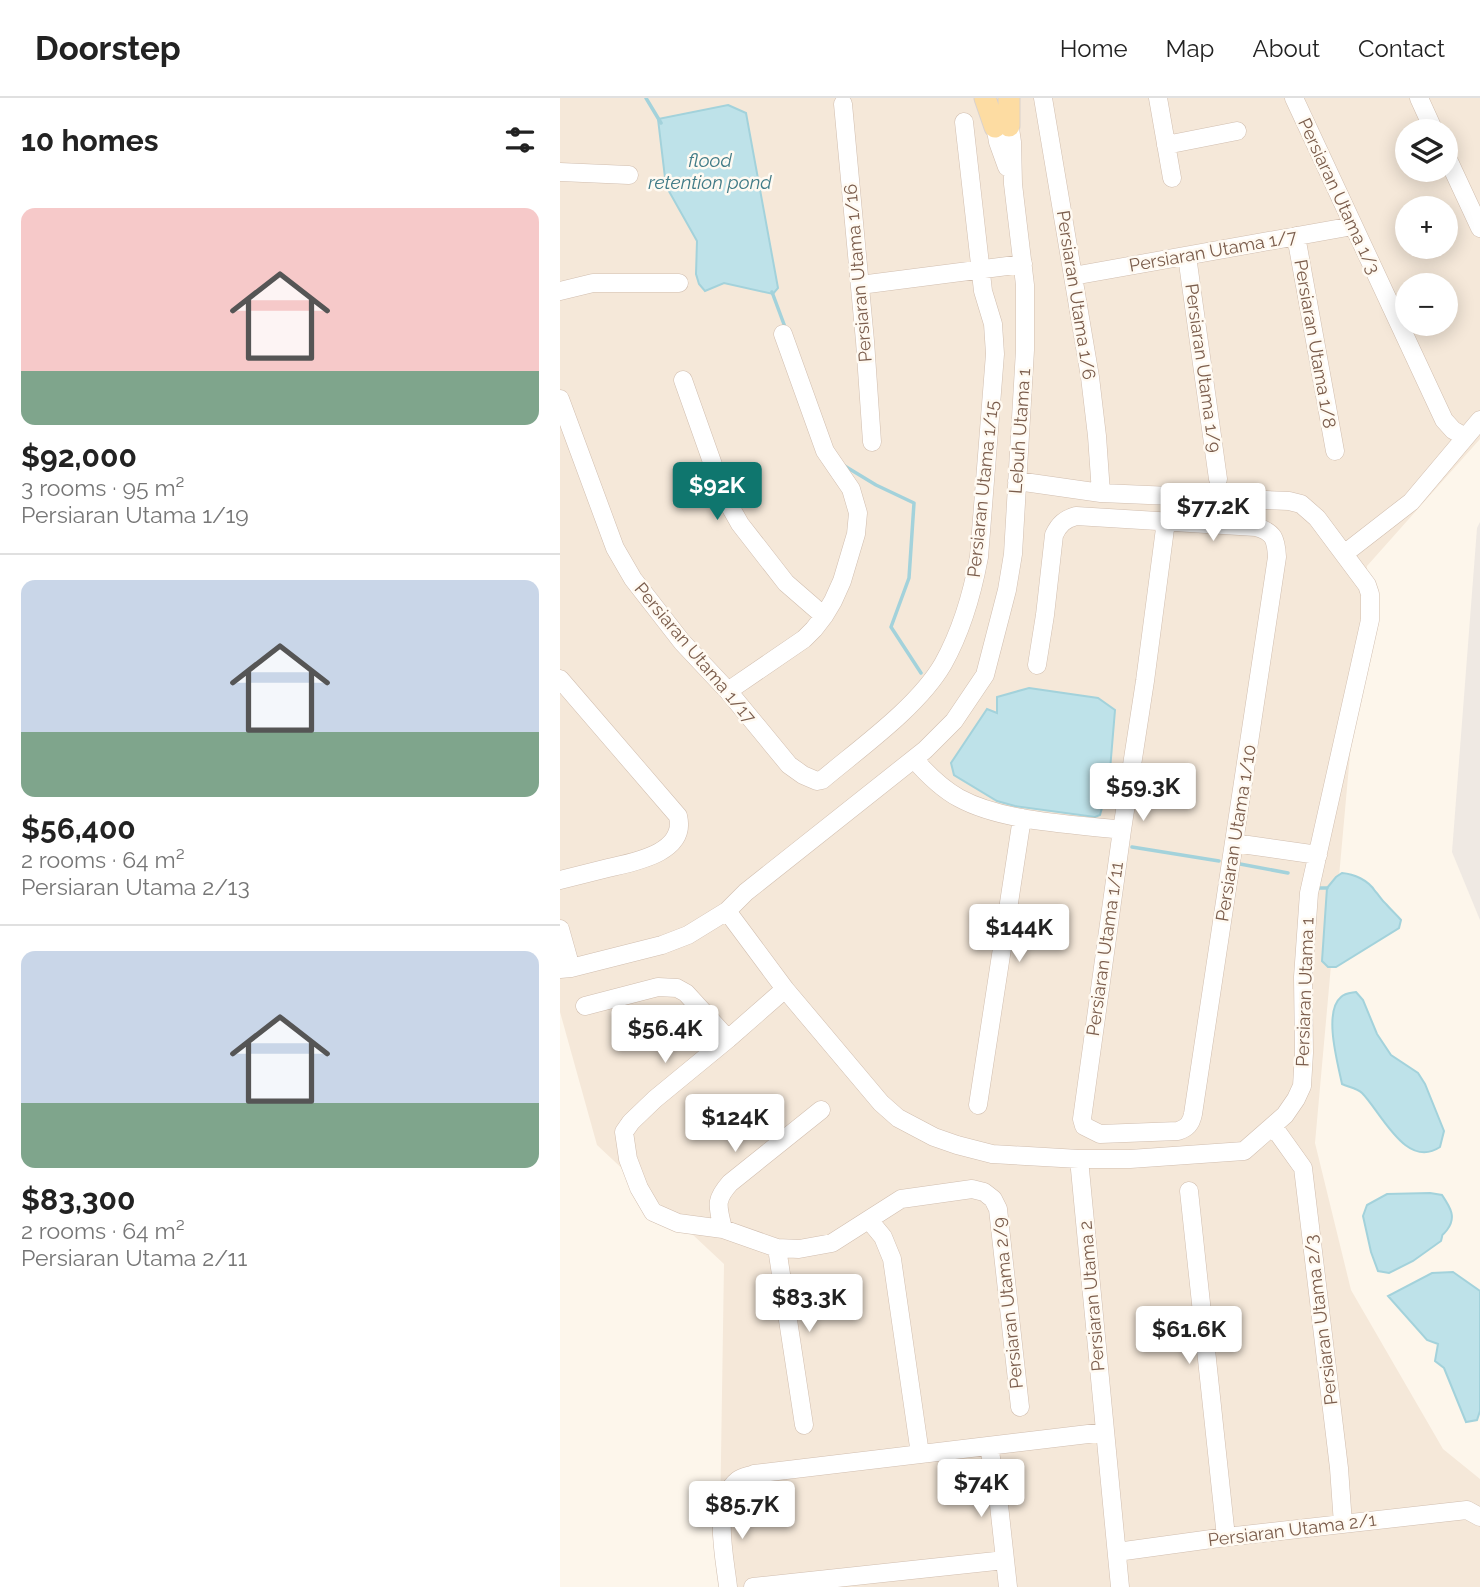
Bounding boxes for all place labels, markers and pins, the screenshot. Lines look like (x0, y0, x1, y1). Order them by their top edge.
pin: $92K (676, 462, 758, 522)
pin: $77.2K (1156, 484, 1270, 543)
pin: $59.3K (1086, 764, 1200, 823)
pin: $144K (970, 904, 1068, 964)
pin: $56.4K (608, 1006, 722, 1065)
pin: $124K (686, 1094, 784, 1154)
pin: $83.3K (752, 1274, 866, 1334)
pin: $61.6K (1132, 1306, 1246, 1366)
pin: $74K (940, 1460, 1022, 1519)
pin: $85.7K (685, 1482, 799, 1541)

